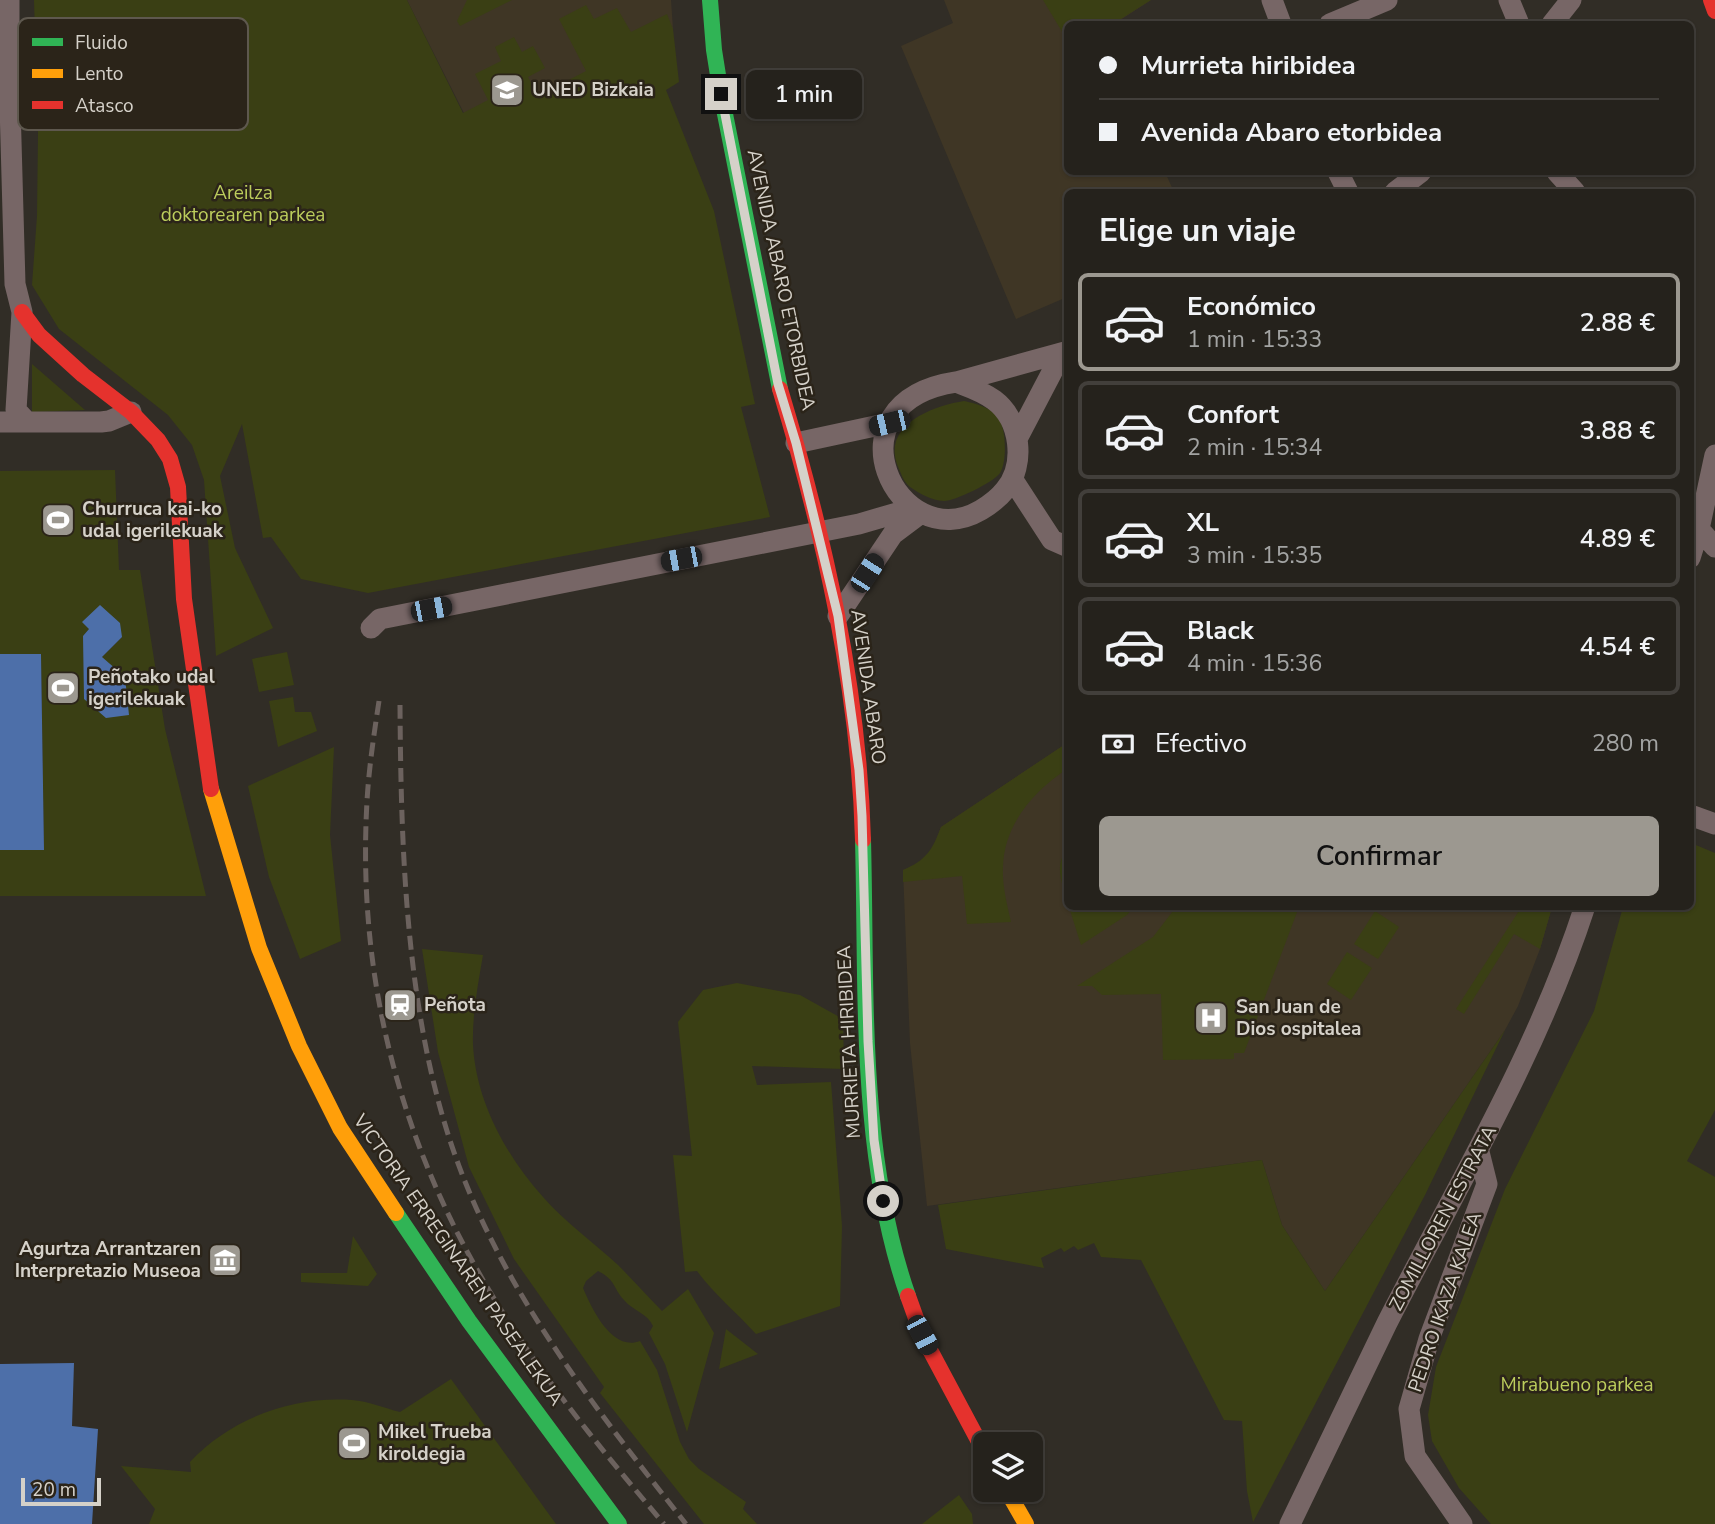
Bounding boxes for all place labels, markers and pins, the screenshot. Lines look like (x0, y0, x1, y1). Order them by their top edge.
school or university icon: UNED Bizkaia (488, 71, 526, 109)
place label: UNED Bizkaia (532, 77, 654, 103)
place label: Churruca kai-ko udal igerilekuak (82, 496, 224, 544)
sports icon: Churruca kai-ko udal igerilekuak (39, 501, 77, 539)
place label: Peñotako udal igerilekuak (88, 664, 215, 712)
sports icon: Peñotako udal igerilekuak (44, 669, 82, 707)
station icon: Peñota (381, 986, 419, 1024)
place label: Peñota (424, 992, 486, 1018)
place label: San Juan de Dios ospitalea (1236, 994, 1361, 1042)
hospital icon: San Juan de Dios ospitalea (1192, 999, 1230, 1037)
place label: Agurtza Arrantzaren Interpretazio Museoa (15, 1236, 201, 1284)
museum icon: Agurtza Arrantzaren Interpretazio Museoa (206, 1241, 244, 1279)
place label: Mikel Trueba kiroldegia (378, 1419, 492, 1467)
sports icon: Mikel Trueba kiroldegia (335, 1424, 373, 1462)

